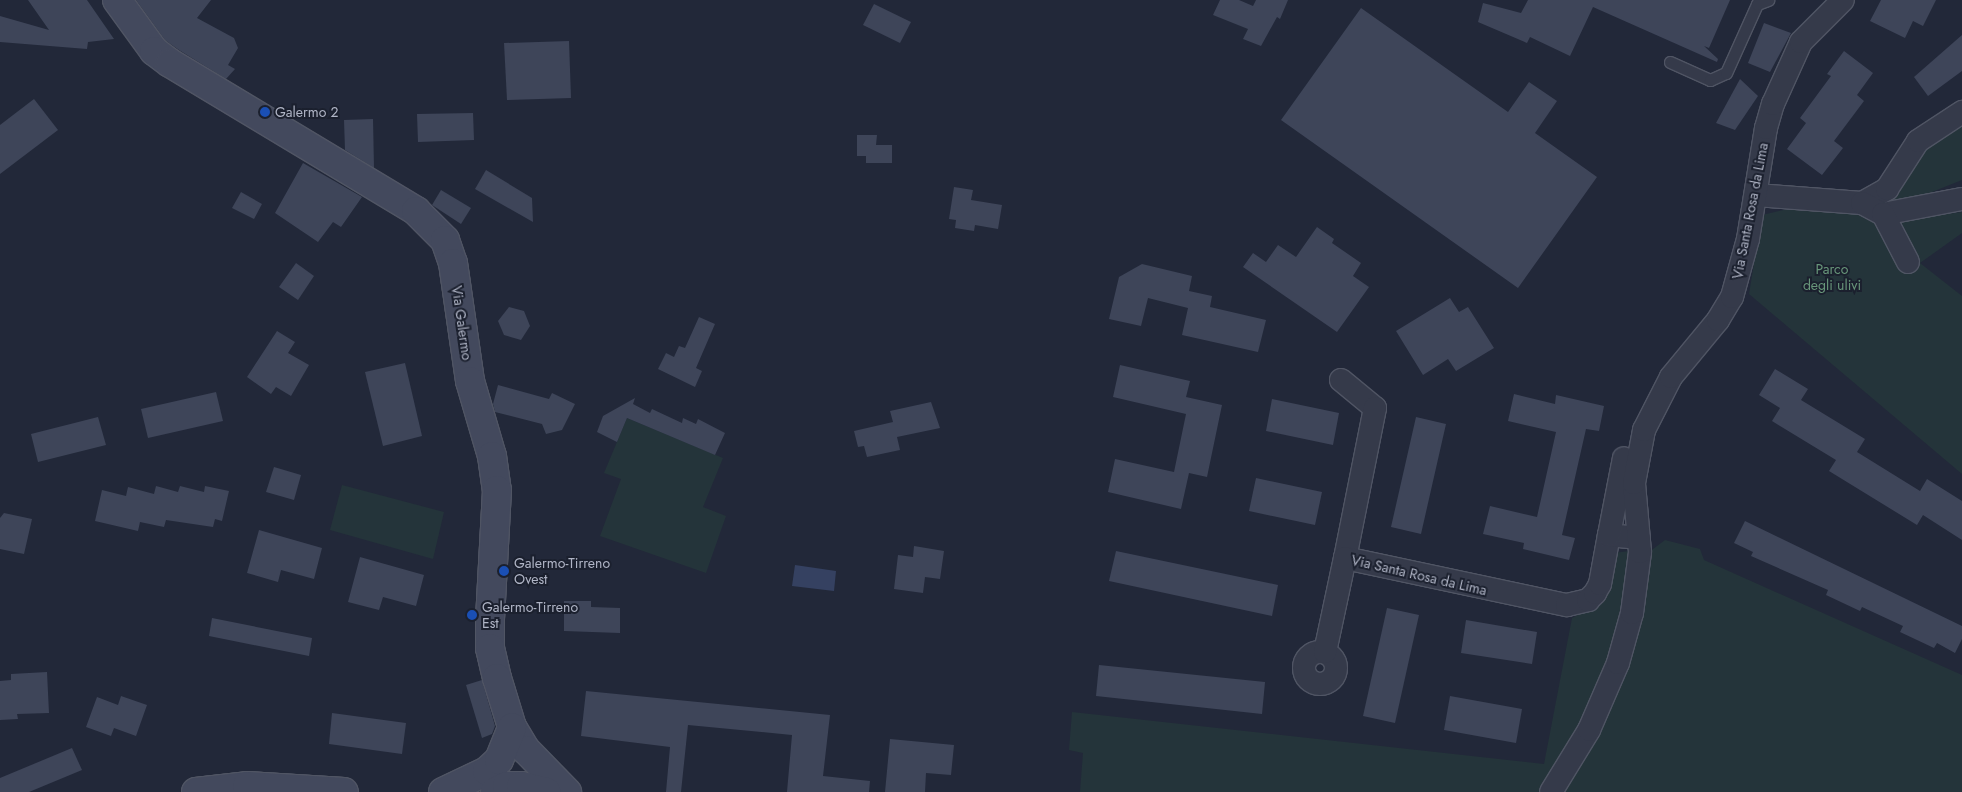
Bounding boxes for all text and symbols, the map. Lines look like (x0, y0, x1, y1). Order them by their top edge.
place label: Galermo 2 (275, 104, 339, 120)
marker: Galermo 2 (259, 106, 271, 118)
street label: Via Santa Rosa da Lima (1729, 141, 1771, 281)
park label: Parco degli ulivi (1803, 261, 1861, 294)
street label: Via Galermo (448, 285, 476, 361)
street label: Via Santa Rosa da Lima (1350, 551, 1488, 599)
place label: Galermo-Tirreno Ovest (514, 555, 610, 588)
marker: Galermo-Tirreno Ovest (498, 565, 510, 577)
place label: Galermo-Tirreno Est (482, 599, 578, 632)
marker: Galermo-Tirreno Est (466, 609, 478, 621)

